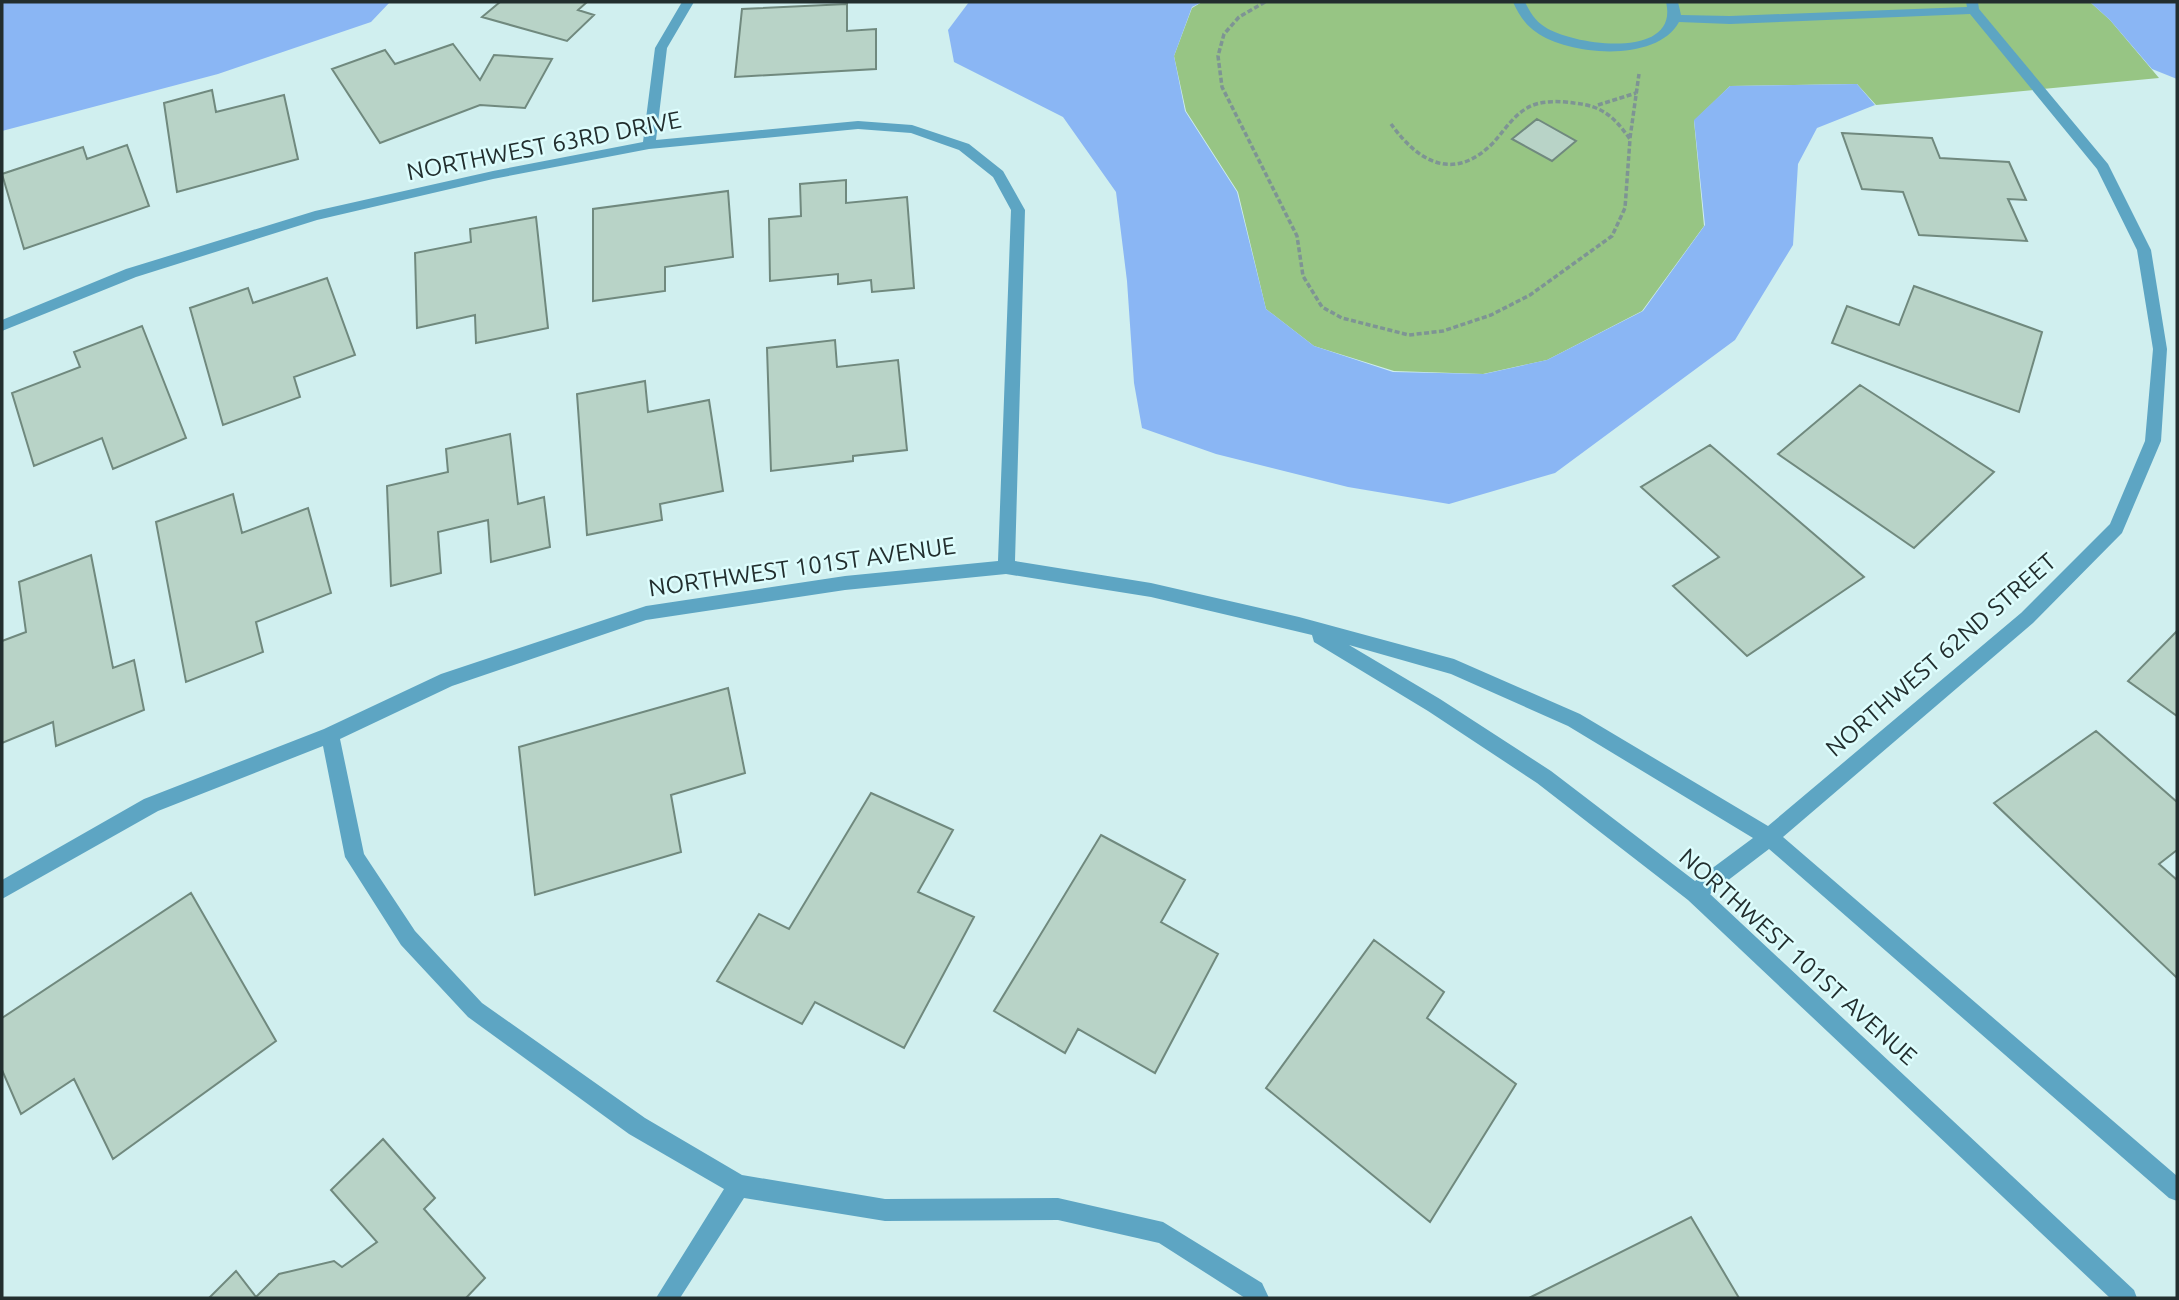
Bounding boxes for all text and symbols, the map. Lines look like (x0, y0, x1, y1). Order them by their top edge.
street label: NORTHWEST 63RD DRIVE (404, 106, 683, 185)
street label: NORTHWEST 101ST AVENUE (647, 532, 957, 601)
street label: NORTHWEST 62ND STREET (1820, 547, 2061, 762)
street label: NORTHWEST 101ST AVENUE (1674, 843, 1922, 1070)

